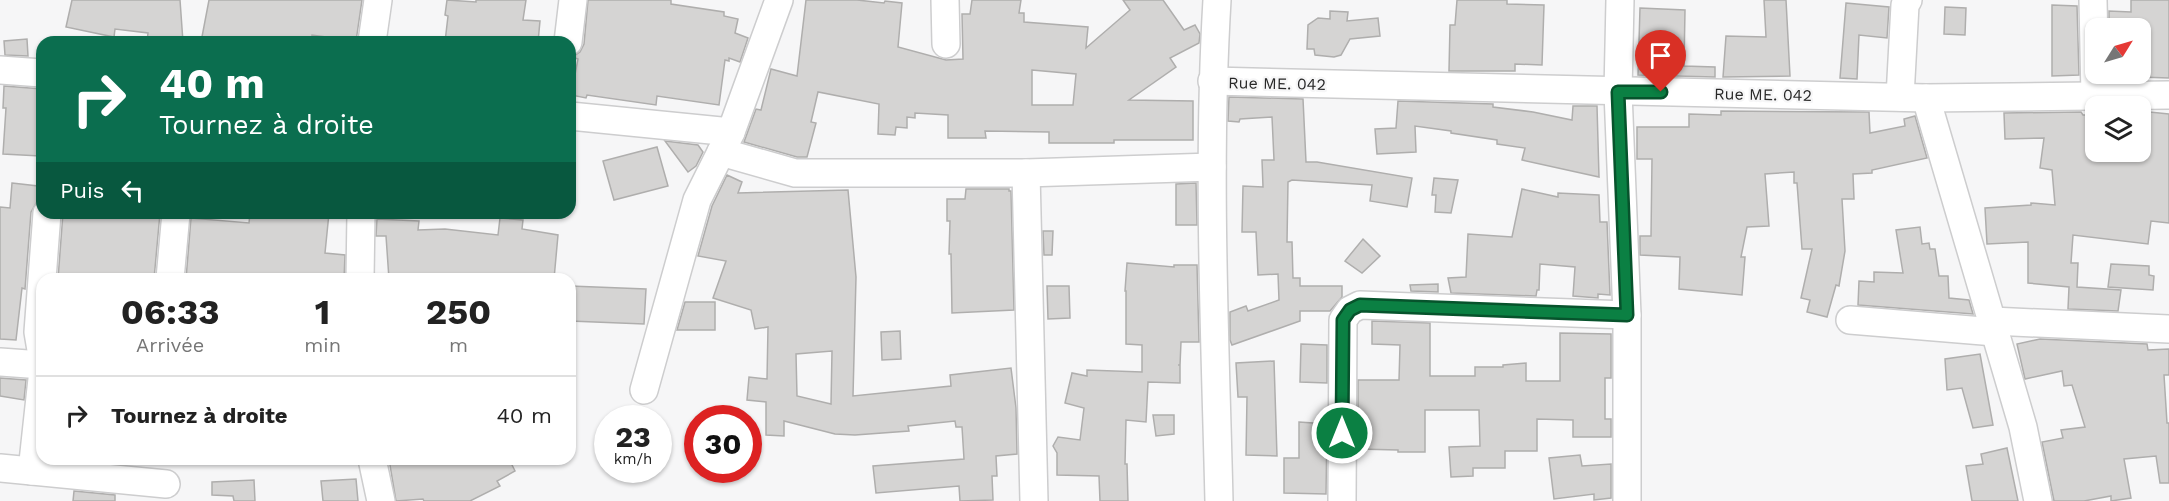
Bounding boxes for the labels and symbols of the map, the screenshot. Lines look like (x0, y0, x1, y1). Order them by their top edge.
north arrow (2085, 18, 2151, 84)
pin (1635, 30, 1686, 92)
street label: Rue ME. 042 (1228, 73, 1326, 94)
street label: Rue ME. 042 (1714, 84, 1812, 105)
position arrow (1310, 401, 1374, 465)
speed limit sign: 30 (684, 405, 762, 483)

